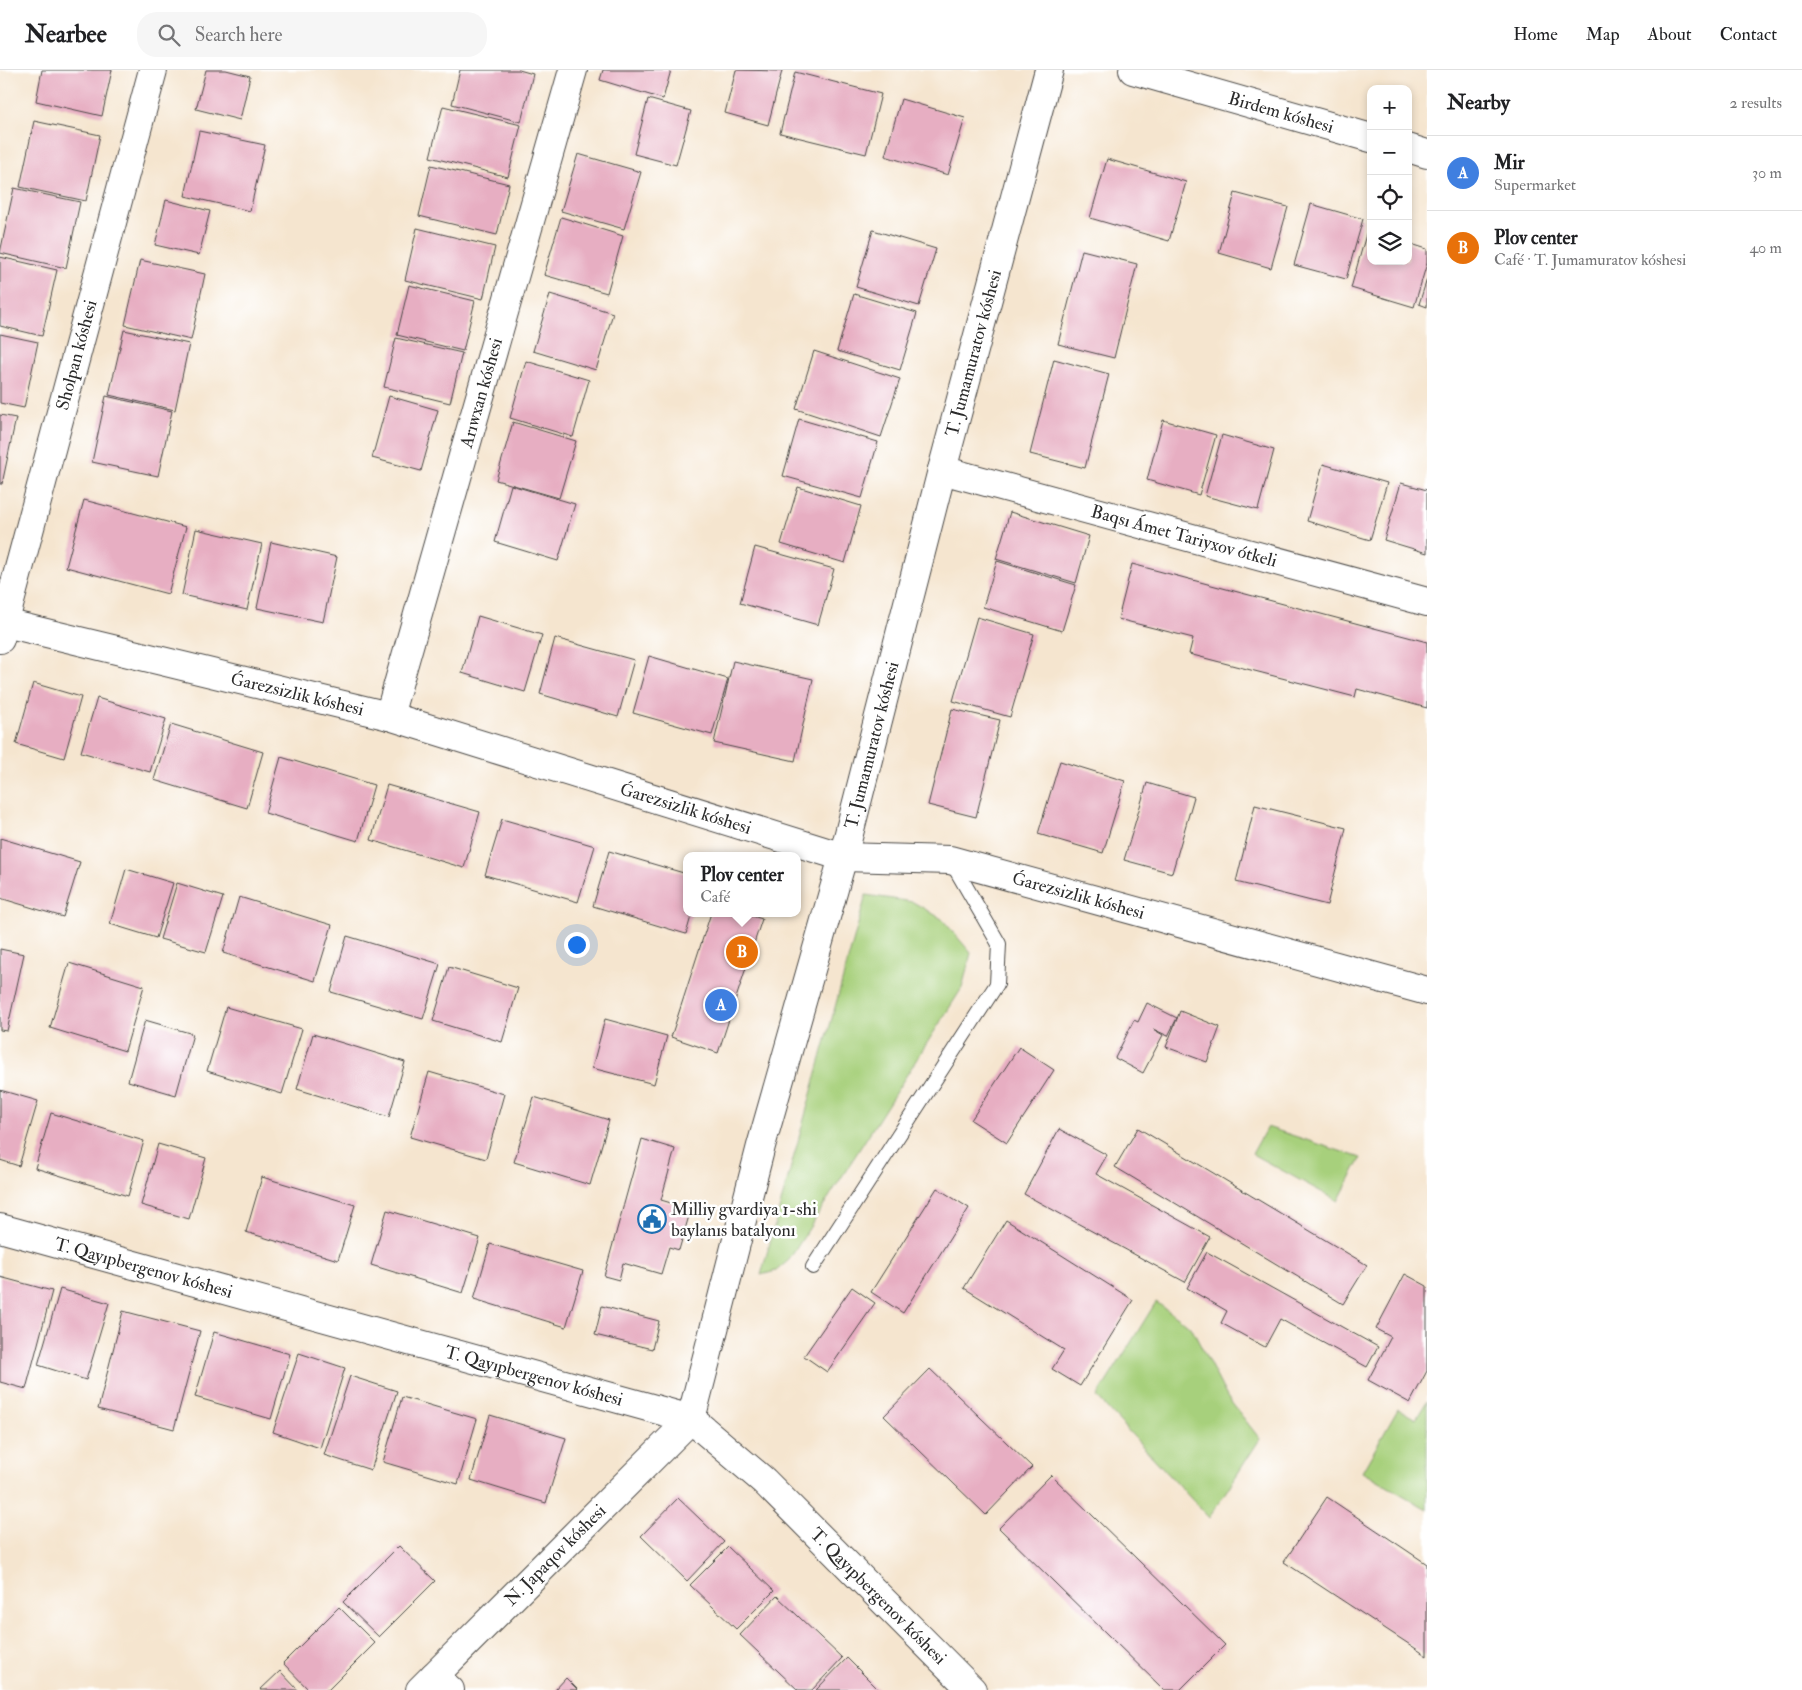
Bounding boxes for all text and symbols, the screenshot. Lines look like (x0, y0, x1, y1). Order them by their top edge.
search box (137, 12, 487, 57)
text: Nearbee (25, 19, 107, 50)
icon: search (155, 21, 183, 49)
text: Search here (195, 23, 282, 47)
text: Home (1513, 23, 1558, 46)
text: Map (1586, 23, 1620, 46)
text: About (1648, 23, 1692, 46)
text: Contact (1720, 23, 1777, 46)
map controls (1367, 85, 1412, 265)
button: + (1367, 85, 1412, 130)
street label: Birdem kóshesi (1226, 86, 1337, 138)
text: Nearby (1447, 89, 1510, 116)
text: 2 results (1729, 93, 1782, 113)
button: − (1367, 130, 1412, 175)
text: Mir (1494, 151, 1525, 175)
text: A (1458, 163, 1468, 183)
text: 30 m (1752, 163, 1782, 183)
button: locate (1367, 175, 1412, 220)
text: Supermarket (1494, 175, 1576, 195)
button: layers (1367, 220, 1412, 265)
text: Plov center (1494, 226, 1578, 250)
text: B (1458, 238, 1468, 258)
text: 40 m (1749, 238, 1782, 258)
text: Café · T. Jumamuratov kóshesi (1494, 250, 1686, 270)
street label: T. Jumamuratov kóshesi (940, 267, 1007, 439)
street label: Sholpan kóshesi (51, 297, 102, 413)
street label: Arıwxan kóshesi (454, 335, 508, 452)
street label: Baqsı Ámet Tariyxov ótkeli (1089, 500, 1280, 572)
street label: T. Jumamuratov kóshesi (839, 659, 904, 831)
street label: Ǵarezsizlik kóshesi (229, 667, 366, 721)
street label: Ǵarezsizlik kóshesi (618, 777, 754, 839)
popup (683, 852, 801, 917)
text: Plov center (700, 863, 784, 887)
street label: Ǵarezsizlik kóshesi (1010, 866, 1147, 924)
text: Café (700, 887, 730, 907)
your location (564, 932, 590, 958)
pin: B (726, 933, 758, 971)
pin: A (705, 986, 737, 1024)
place label: Milliy gvardiya 1-shi baylanıs batalyonı (671, 1198, 817, 1242)
public building icon: Milliy gvardiya 1-shi baylanıs batalyonı (637, 1204, 667, 1234)
street label: T. Qayıpbergenov kóshesi (52, 1232, 235, 1303)
street label: T. Qayıpbergenov kóshesi (442, 1340, 626, 1411)
street label: N. Japaqov kóshesi (499, 1499, 611, 1611)
street label: T. Qayıpbergenov kóshesi (805, 1523, 952, 1669)

